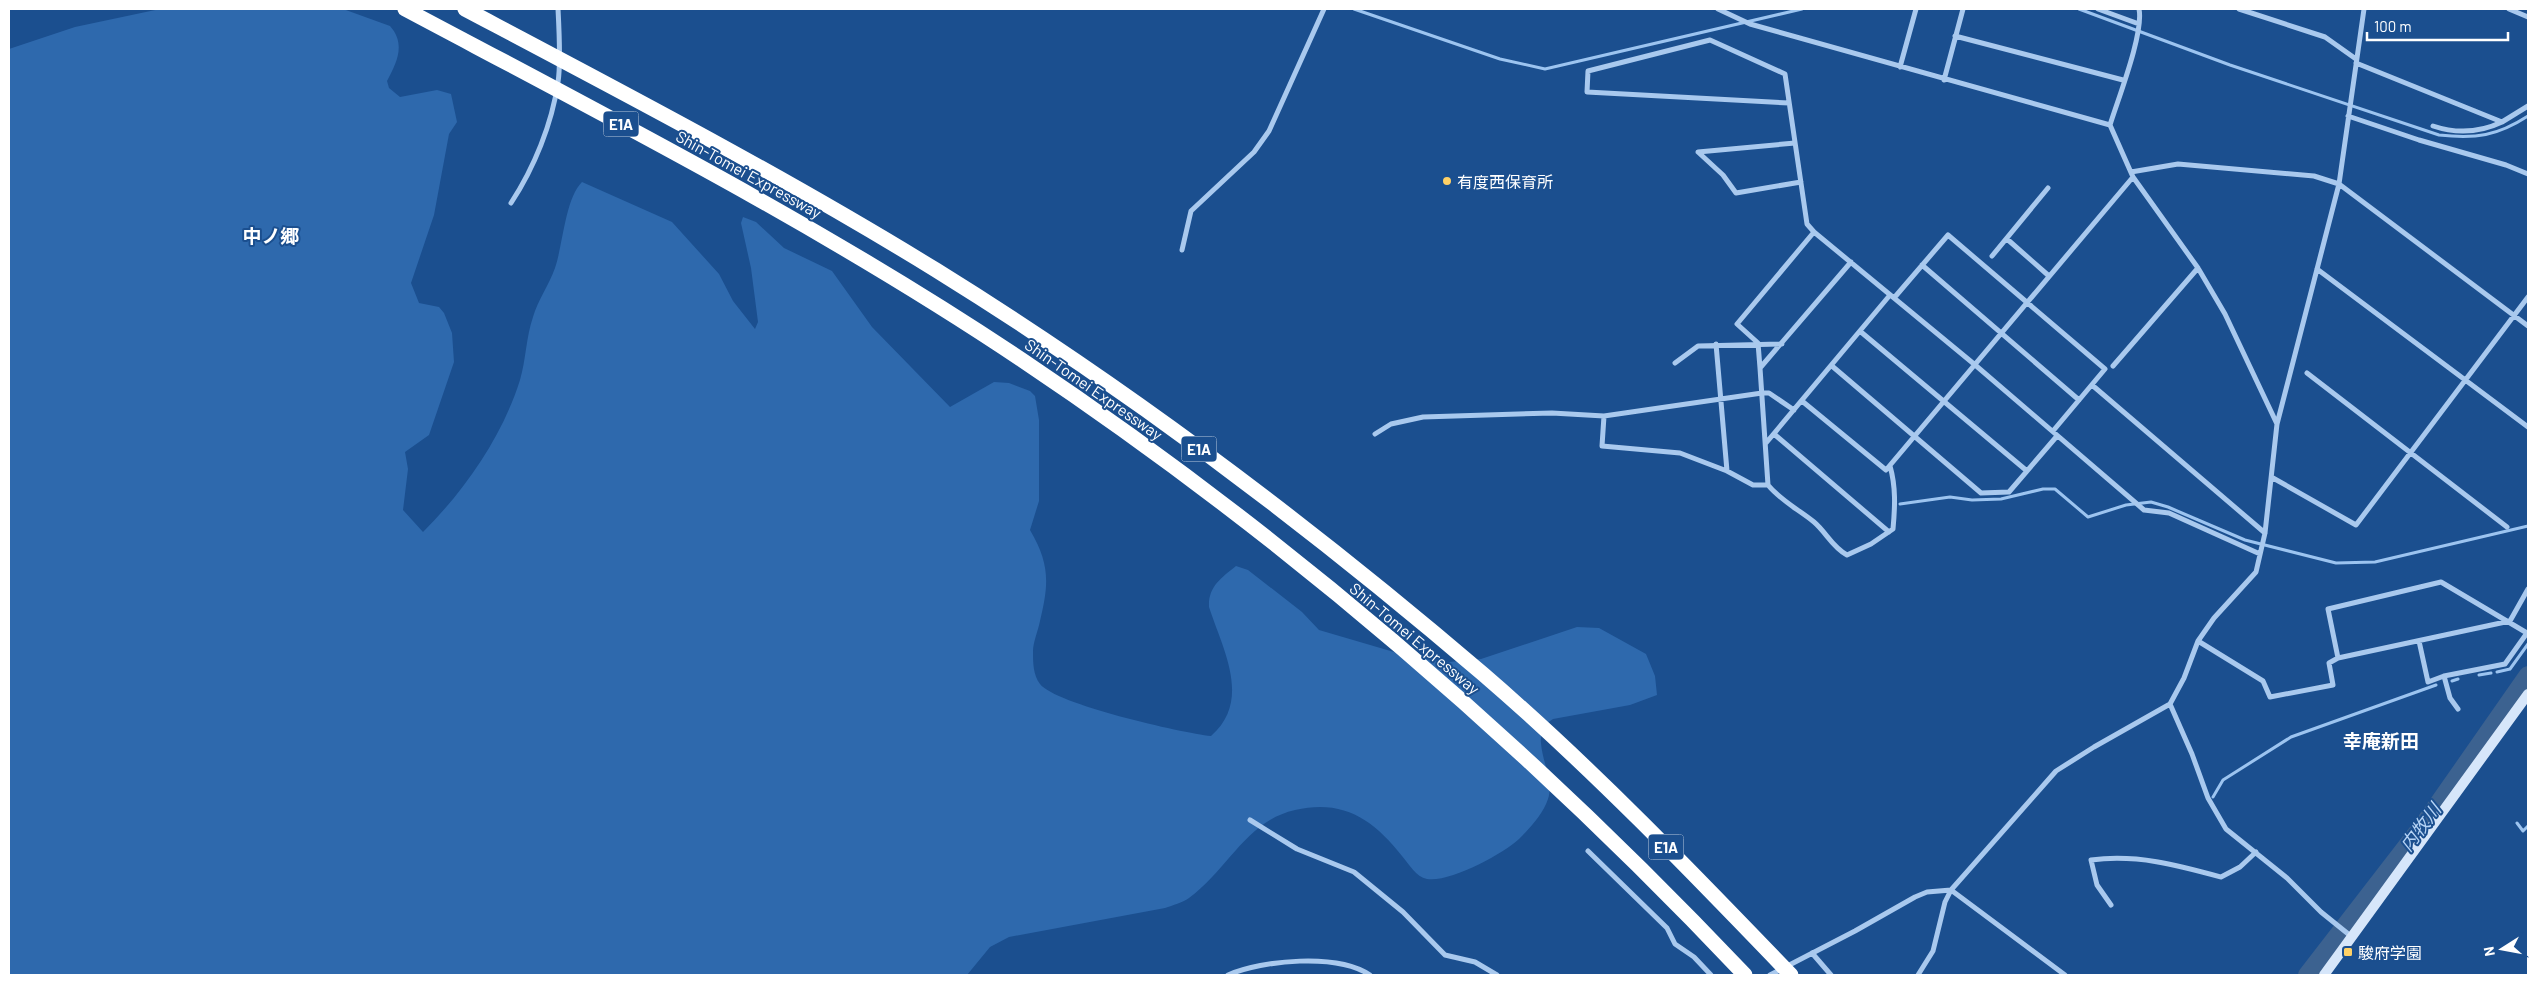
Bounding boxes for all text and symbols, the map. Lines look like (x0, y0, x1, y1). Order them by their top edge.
scale bar (2367, 10, 2508, 42)
text: 100 m (2374, 17, 2412, 35)
road number: E1A (604, 112, 638, 136)
street label: Shin-Tomei Expressway (673, 126, 826, 222)
place label: 有度西保育所 (1457, 172, 1553, 191)
marker: 有度西保育所 (1441, 175, 1453, 187)
district label: 中ノ郷 (242, 224, 300, 247)
street label: Shin-Tomei Expressway (1022, 334, 1167, 444)
road number: E1A (1182, 436, 1216, 462)
street label: Shin-Tomei Expressway (1346, 578, 1484, 698)
district label: 幸庵新田 (2343, 729, 2419, 752)
water label: 内牧川 (2395, 797, 2446, 855)
road number: E1A (1648, 834, 1684, 860)
north arrow (2477, 924, 2527, 974)
place label: 駿府学園 (2358, 943, 2422, 962)
text: N (2480, 945, 2498, 958)
marker: 駿府学園 (2342, 946, 2354, 958)

